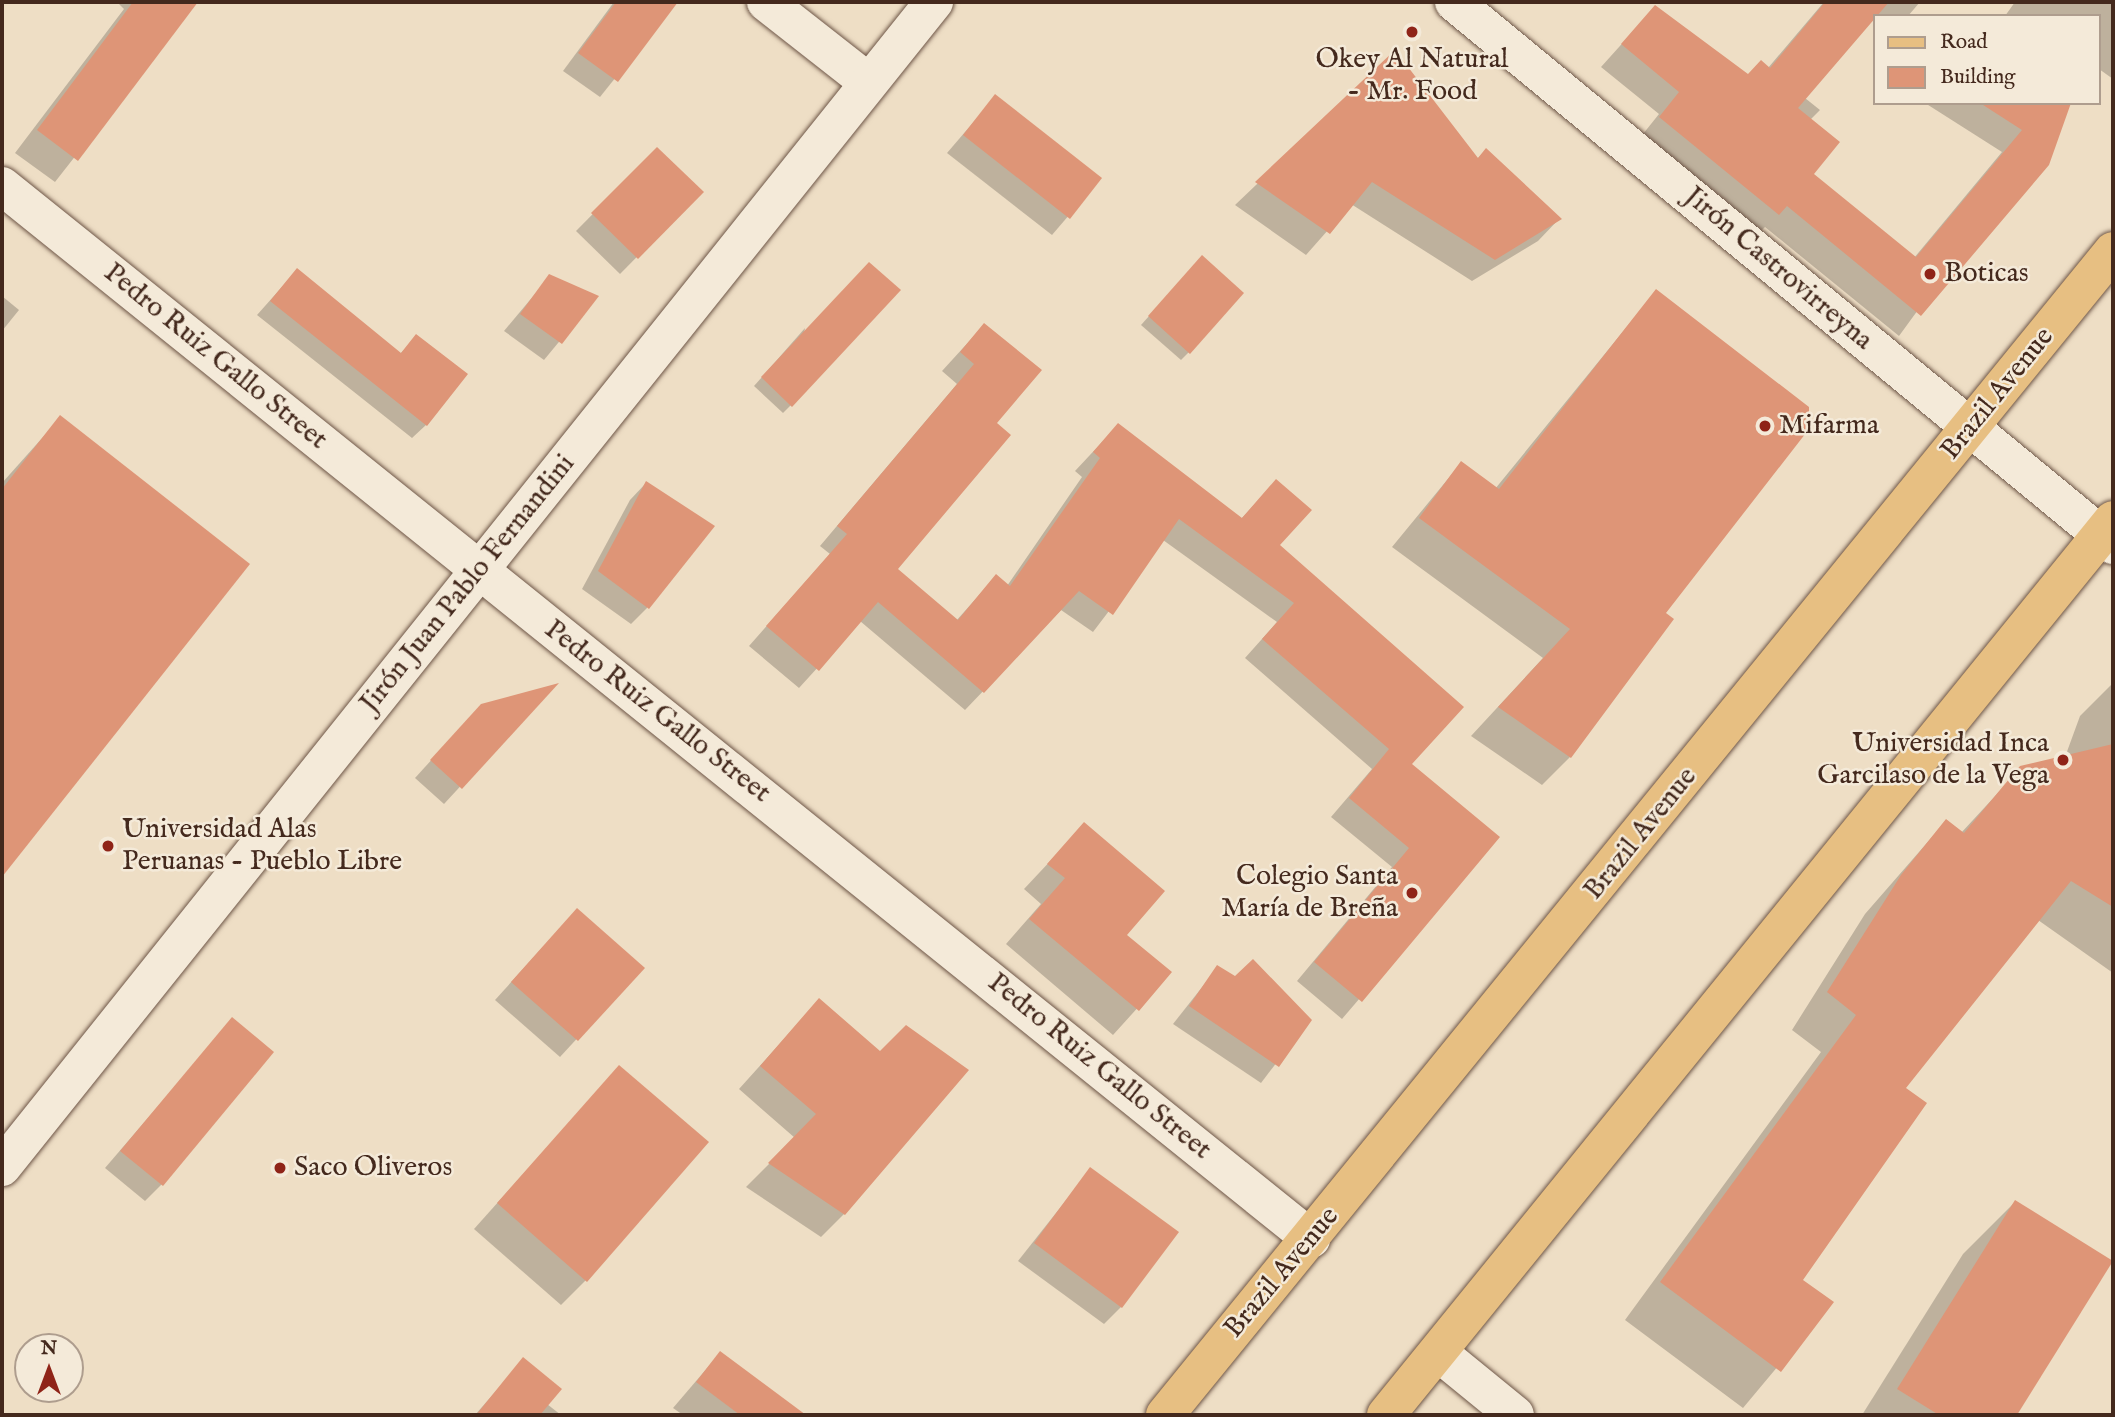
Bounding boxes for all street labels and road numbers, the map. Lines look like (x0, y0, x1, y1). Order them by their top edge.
street label: Jirón Castrovirreyna (1677, 180, 1879, 358)
street label: Pedro Ruiz Gallo Street (97, 257, 333, 457)
street label: Brazil Avenue (1934, 321, 2062, 467)
street label: Jirón Juan Pablo Fernandini (353, 448, 583, 720)
street label: Pedro Ruiz Gallo Street (537, 613, 777, 811)
street label: Brazil Avenue (1577, 761, 1705, 907)
street label: Pedro Ruiz Gallo Street (981, 967, 1217, 1167)
street label: Brazil Avenue (1217, 1201, 1347, 1345)

